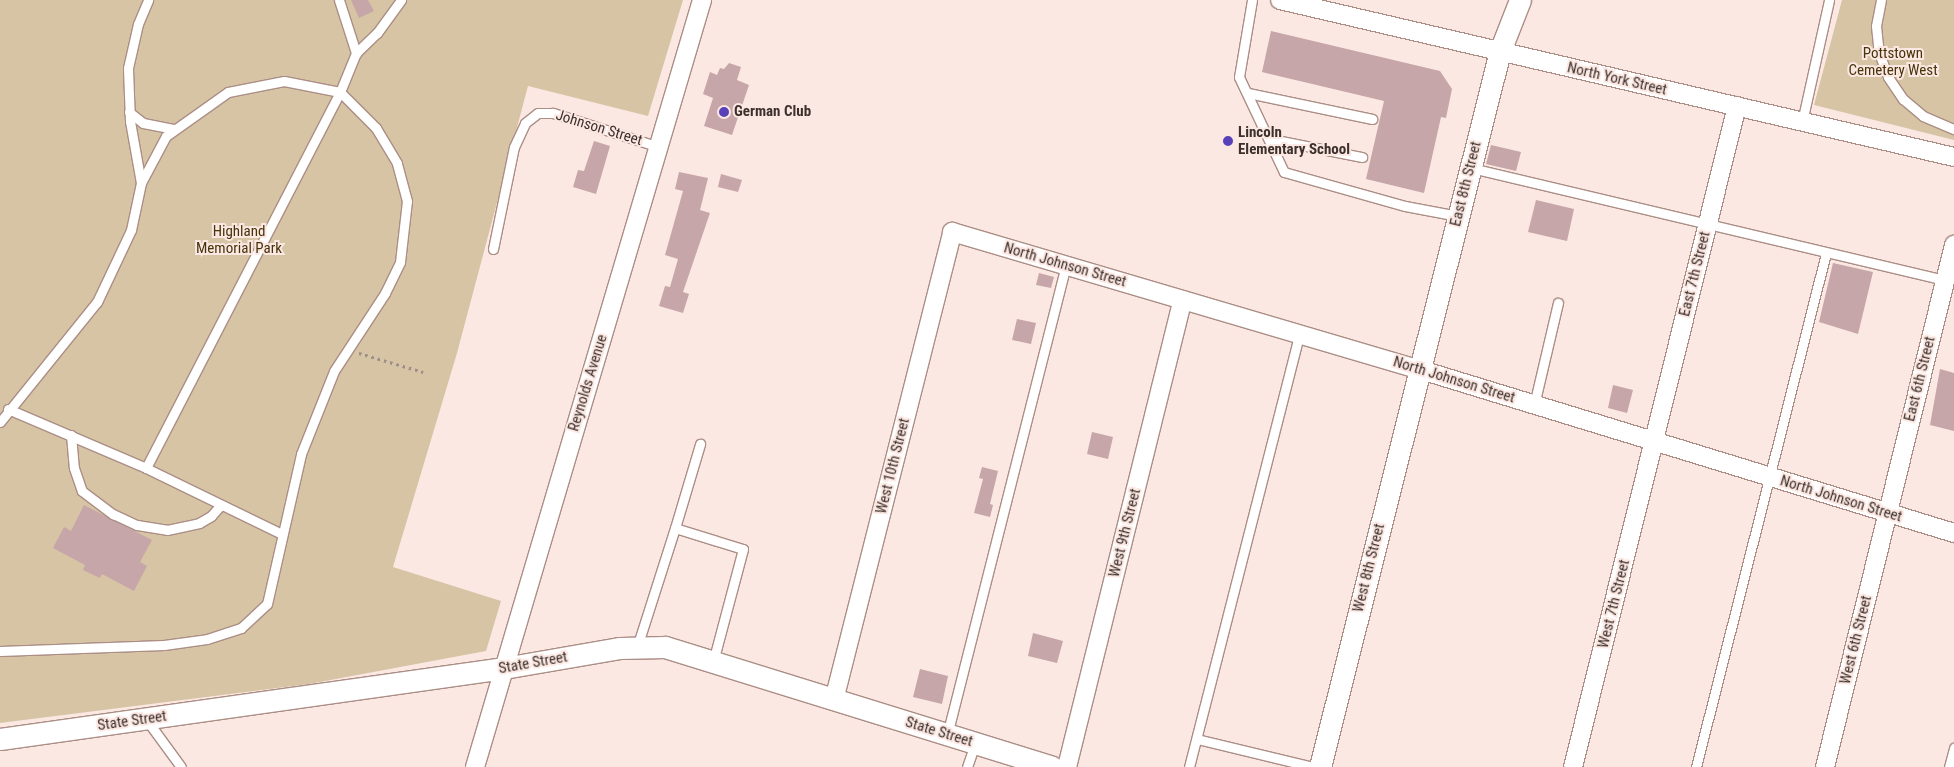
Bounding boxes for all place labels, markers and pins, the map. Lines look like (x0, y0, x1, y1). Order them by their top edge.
place label: German Club (734, 103, 811, 121)
marker: German Club (718, 106, 730, 118)
place label: Lincoln Elementary School (1238, 123, 1350, 158)
marker: Lincoln Elementary School (1222, 135, 1234, 147)

